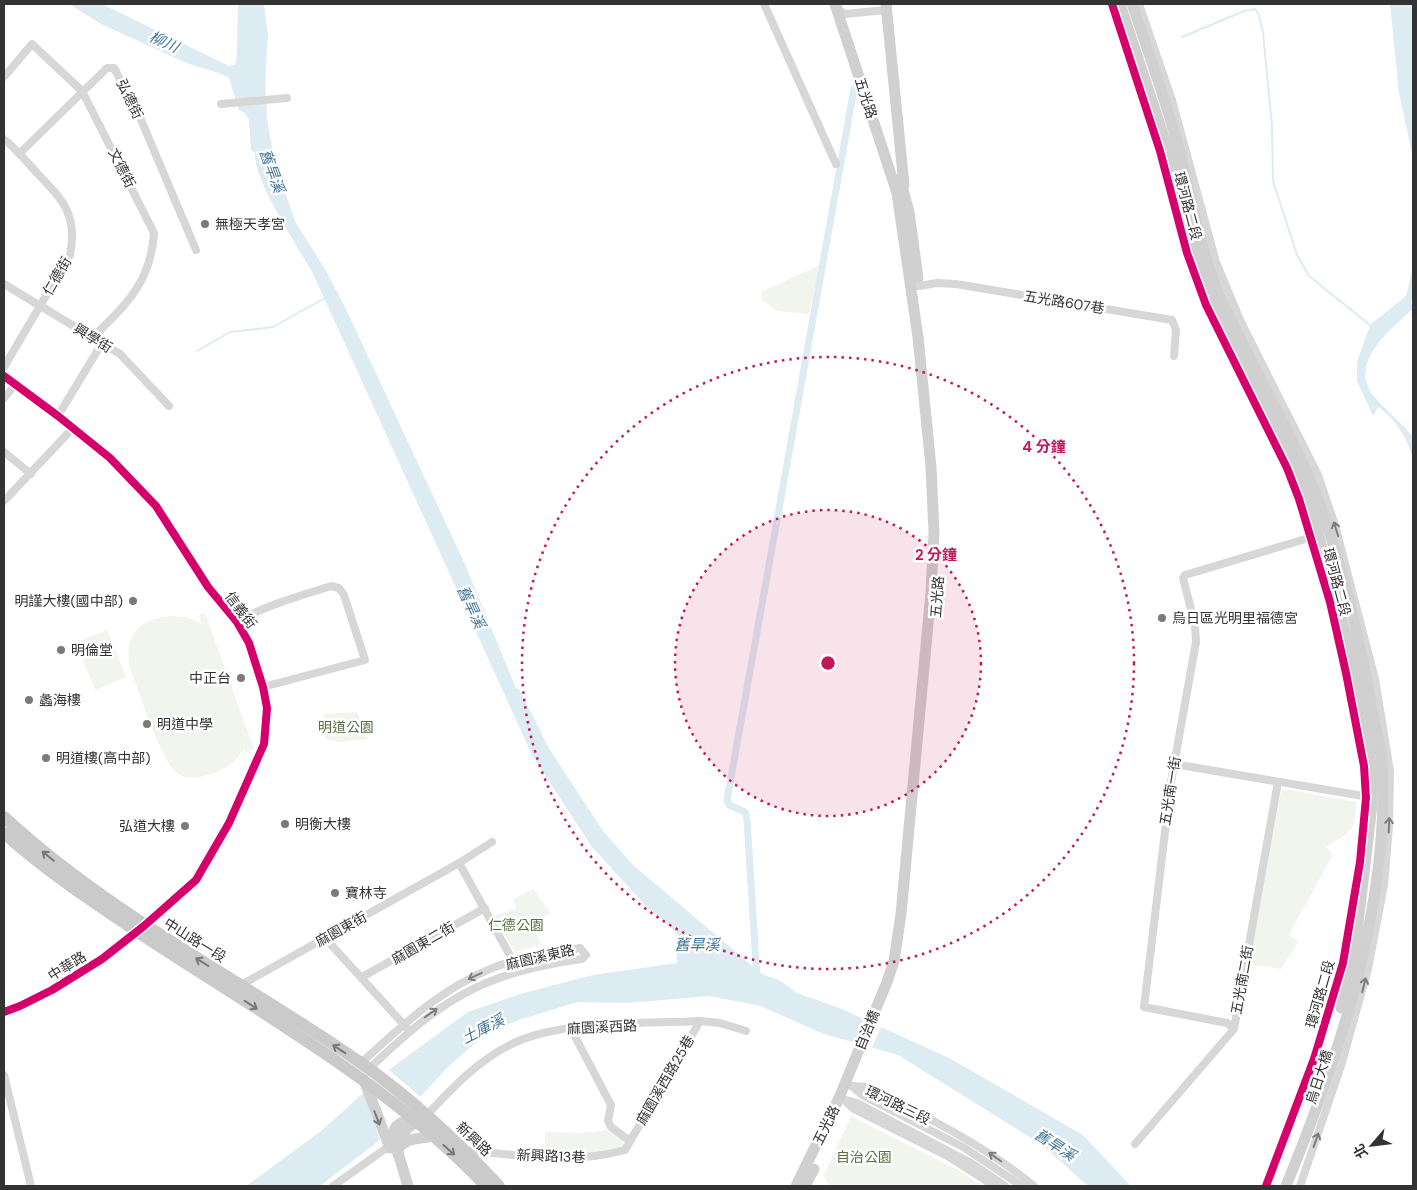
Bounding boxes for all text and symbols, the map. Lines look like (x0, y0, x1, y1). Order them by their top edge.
water label: 柳川 (146, 27, 184, 58)
street label: 五光路 (851, 75, 881, 121)
street label: 弘德街 (113, 76, 147, 122)
street label: 文德街 (104, 145, 140, 191)
water label: 舊旱溪 (255, 146, 290, 197)
street label: 環河路二段 (1170, 170, 1206, 242)
place label: 無極天孝宮 (215, 215, 285, 233)
marker: 無極天孝宮 (199, 218, 211, 230)
street label: 仁德街 (39, 253, 75, 299)
street label: 五光路607巷 (1022, 287, 1106, 317)
street label: 興學街 (70, 319, 116, 357)
text: 4 分鐘 (1022, 437, 1066, 457)
one-way arrow (1330, 521, 1340, 537)
text: 2 分鐘 (915, 545, 957, 565)
street label: 環河路二段 (1319, 546, 1355, 618)
street label: 五光路 (927, 575, 947, 619)
water label: 舊旱溪 (452, 582, 490, 633)
street label: 信義街 (221, 588, 261, 632)
place label: 明謹大樓(國中部) (15, 592, 123, 610)
marker: 明謹大樓(國中部) (127, 595, 139, 607)
place label: 烏日區光明里福德宮 (1172, 609, 1298, 627)
marker: 烏日區光明里福德宮 (1156, 612, 1168, 624)
place label: 明倫堂 (71, 641, 113, 659)
marker: 明倫堂 (55, 644, 67, 656)
centre of rings (819, 654, 837, 672)
place label: 中正台 (189, 669, 231, 687)
marker: 中正台 (235, 672, 247, 684)
place label: 蠡海樓 (39, 691, 81, 709)
marker: 蠡海樓 (23, 694, 35, 706)
place label: 明道中學 (157, 715, 213, 733)
marker: 明道中學 (141, 718, 153, 730)
park label: 明道公園 (318, 718, 374, 736)
place label: 明道樓(高中部) (56, 749, 150, 767)
marker: 明道樓(高中部) (40, 752, 52, 764)
street label: 五光南一街 (1156, 755, 1184, 827)
place label: 明衡大樓 (295, 815, 351, 833)
place label: 弘道大樓 (119, 817, 175, 835)
one-way arrow (1385, 817, 1394, 833)
marker: 明衡大樓 (279, 818, 291, 830)
marker: 弘道大樓 (179, 820, 191, 832)
one-way arrow (41, 851, 55, 861)
place label: 寶林寺 (345, 884, 387, 902)
marker: 寶林寺 (329, 887, 341, 899)
street label: 麻園東街 (312, 908, 370, 950)
street label: 中山路一段 (161, 914, 229, 966)
park label: 仁德公園 (488, 916, 544, 934)
street label: 麻園東二街 (388, 918, 458, 968)
water label: 舊旱溪 (674, 935, 721, 955)
street label: 麻園溪東路 (504, 940, 576, 974)
street label: 五光南二街 (1227, 944, 1257, 1016)
street label: 中華路 (44, 947, 90, 985)
one-way arrow (196, 956, 210, 966)
street label: 環河路二段 (1302, 958, 1338, 1030)
one-way arrow (468, 972, 483, 982)
one-way arrow (1360, 978, 1369, 994)
one-way arrow (243, 1001, 257, 1011)
street label: 自治橋 (851, 1007, 883, 1053)
one-way arrow (424, 1008, 438, 1018)
water label: 土庫溪 (458, 1009, 509, 1048)
street label: 麻園溪西路 (567, 1016, 637, 1038)
street label: 麻園溪西路25巷 (632, 1032, 698, 1128)
one-way arrow (333, 1044, 347, 1054)
street label: 烏日大橋 (1302, 1048, 1336, 1106)
street label: 環河路三段 (863, 1082, 933, 1128)
street label: 五光路 (809, 1102, 843, 1148)
one-way arrow (373, 1110, 383, 1125)
street label: 新興路 (453, 1118, 495, 1160)
north arrow (1347, 1120, 1397, 1170)
water label: 舊旱溪 (1031, 1124, 1081, 1167)
one-way arrow (1312, 1133, 1321, 1149)
text: 北 (1349, 1141, 1372, 1162)
one-way arrow (443, 1144, 456, 1156)
street label: 新興路13巷 (516, 1146, 586, 1166)
park label: 自治公園 (836, 1148, 892, 1166)
one-way arrow (988, 1152, 1002, 1162)

